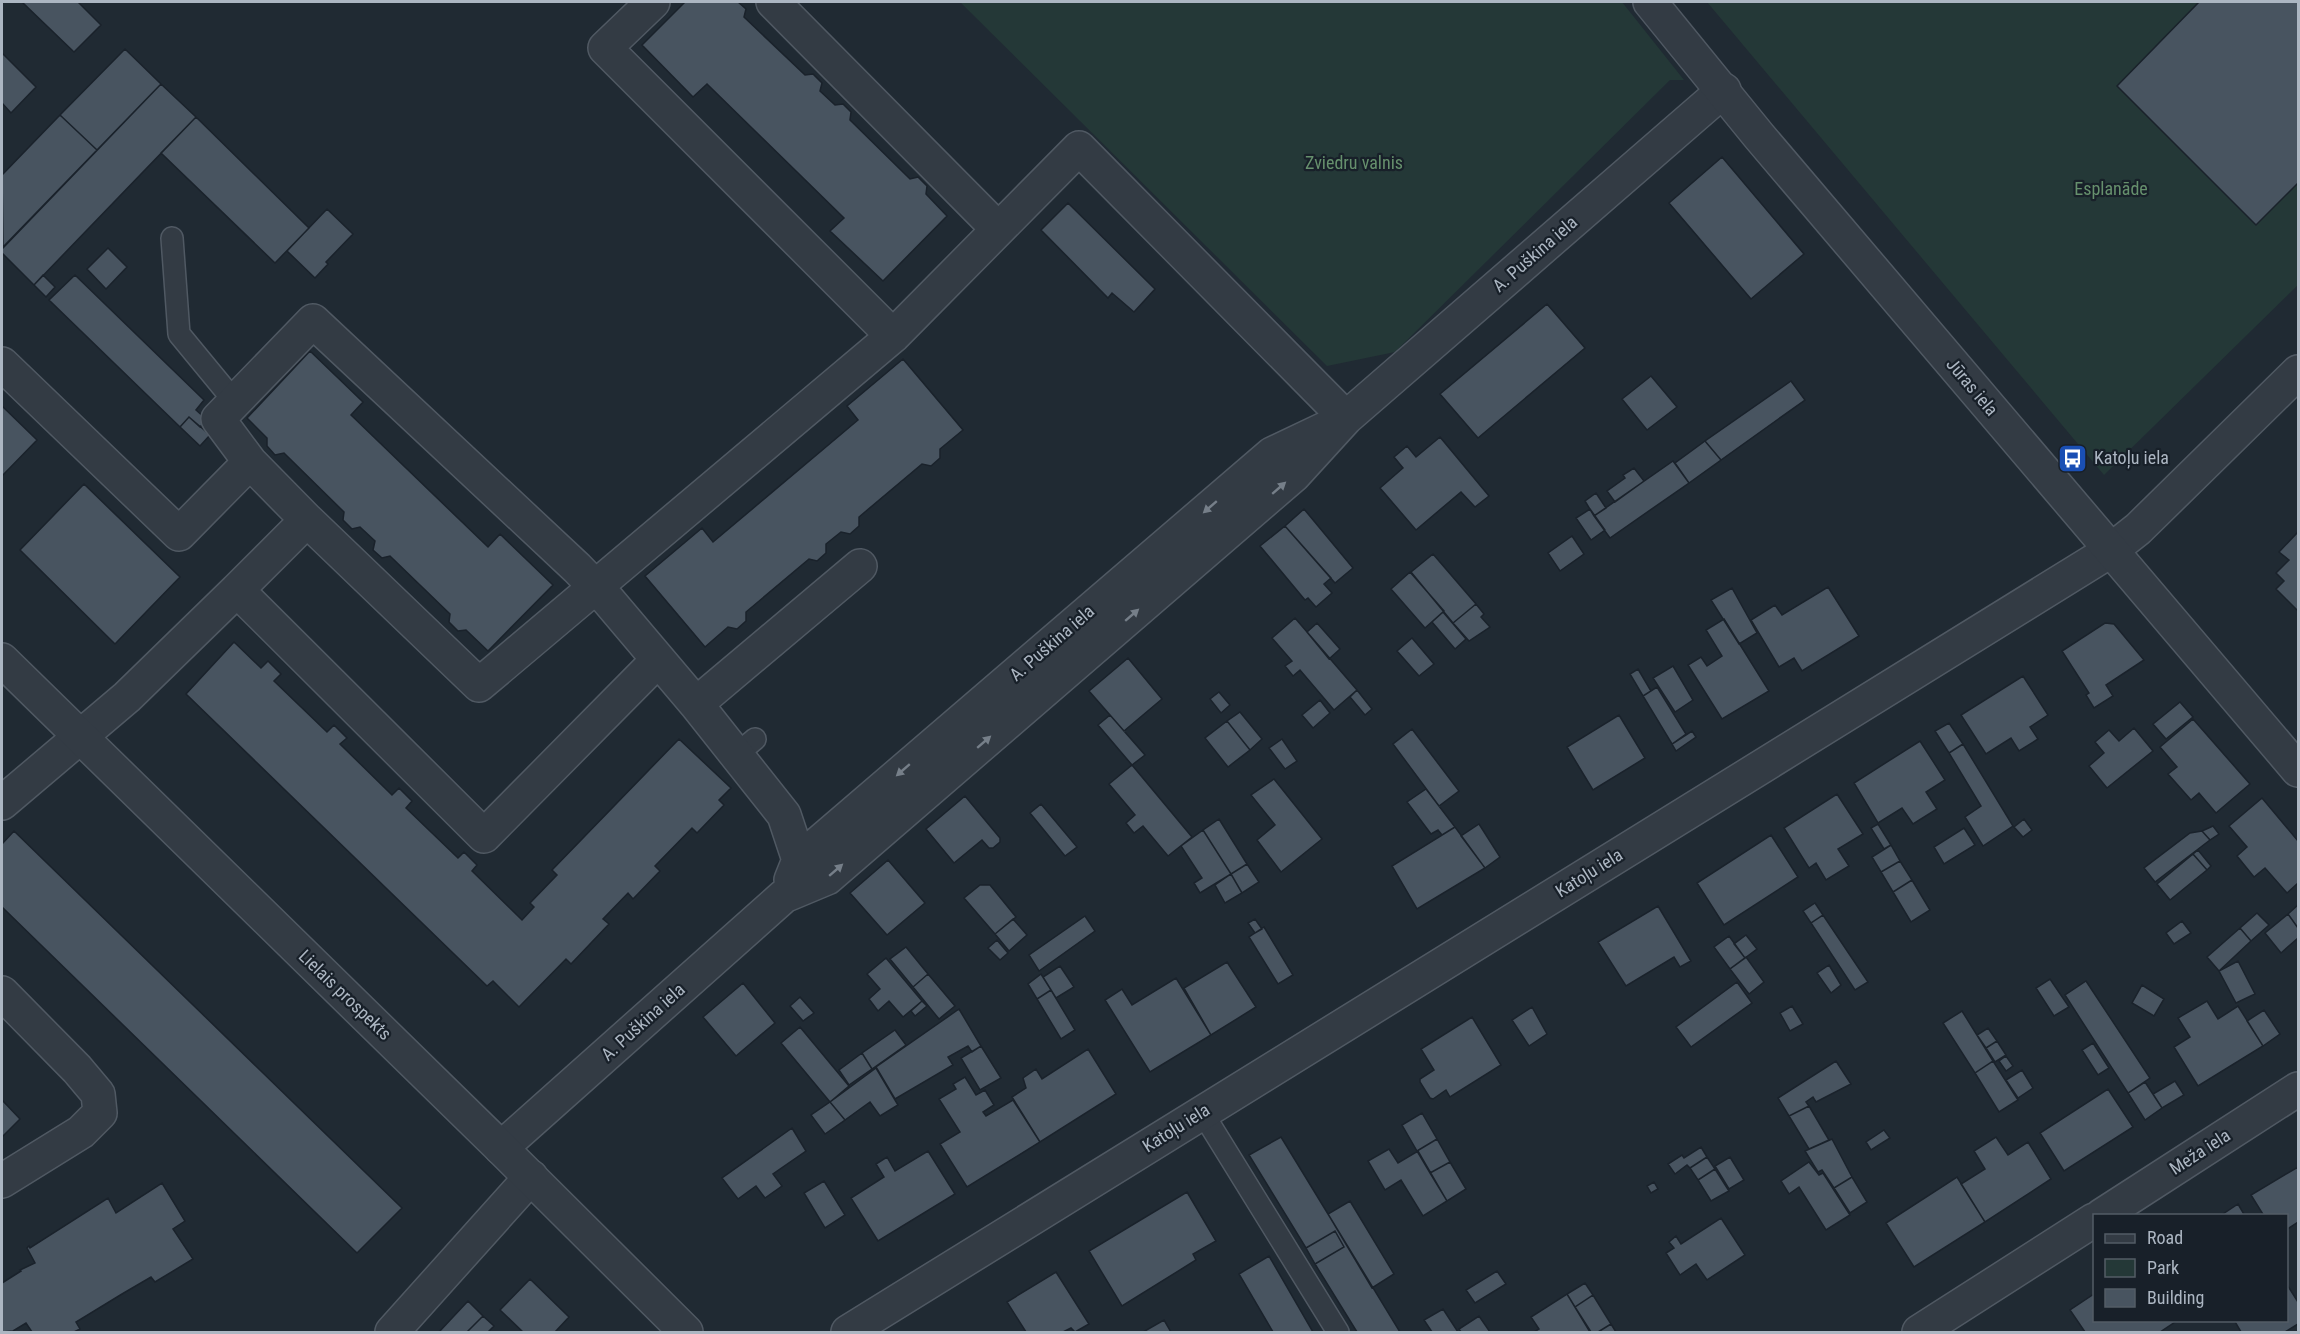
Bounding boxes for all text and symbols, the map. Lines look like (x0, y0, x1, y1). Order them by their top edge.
park label: Zviedru valnis (1305, 152, 1403, 173)
park label: Esplanāde (2074, 178, 2148, 199)
street label: A. Puškina iela (1488, 211, 1581, 296)
street label: Jūras iela (1942, 354, 2003, 420)
bus stop icon: Katoļu iela (2057, 442, 2089, 474)
place label: Katoļu iela (2094, 447, 2169, 469)
one-way arrow (1271, 481, 1287, 494)
one-way arrow (1203, 500, 1218, 513)
street label: A. Puškina iela (1005, 600, 1098, 685)
one-way arrow (1124, 609, 1139, 622)
one-way arrow (976, 736, 991, 749)
one-way arrow (895, 764, 911, 777)
street label: Katoļu iela (1551, 844, 1627, 902)
one-way arrow (828, 864, 843, 877)
street label: Lielais prospekts (295, 945, 396, 1044)
street label: A. Puškina iela (597, 979, 689, 1065)
street label: Katoļu iela (1138, 1099, 1214, 1157)
street label: Meža iela (2165, 1124, 2234, 1179)
legend (2093, 1214, 2288, 1322)
text: Road (2147, 1227, 2183, 1248)
text: Park (2147, 1257, 2179, 1278)
text: Building (2147, 1287, 2204, 1308)

